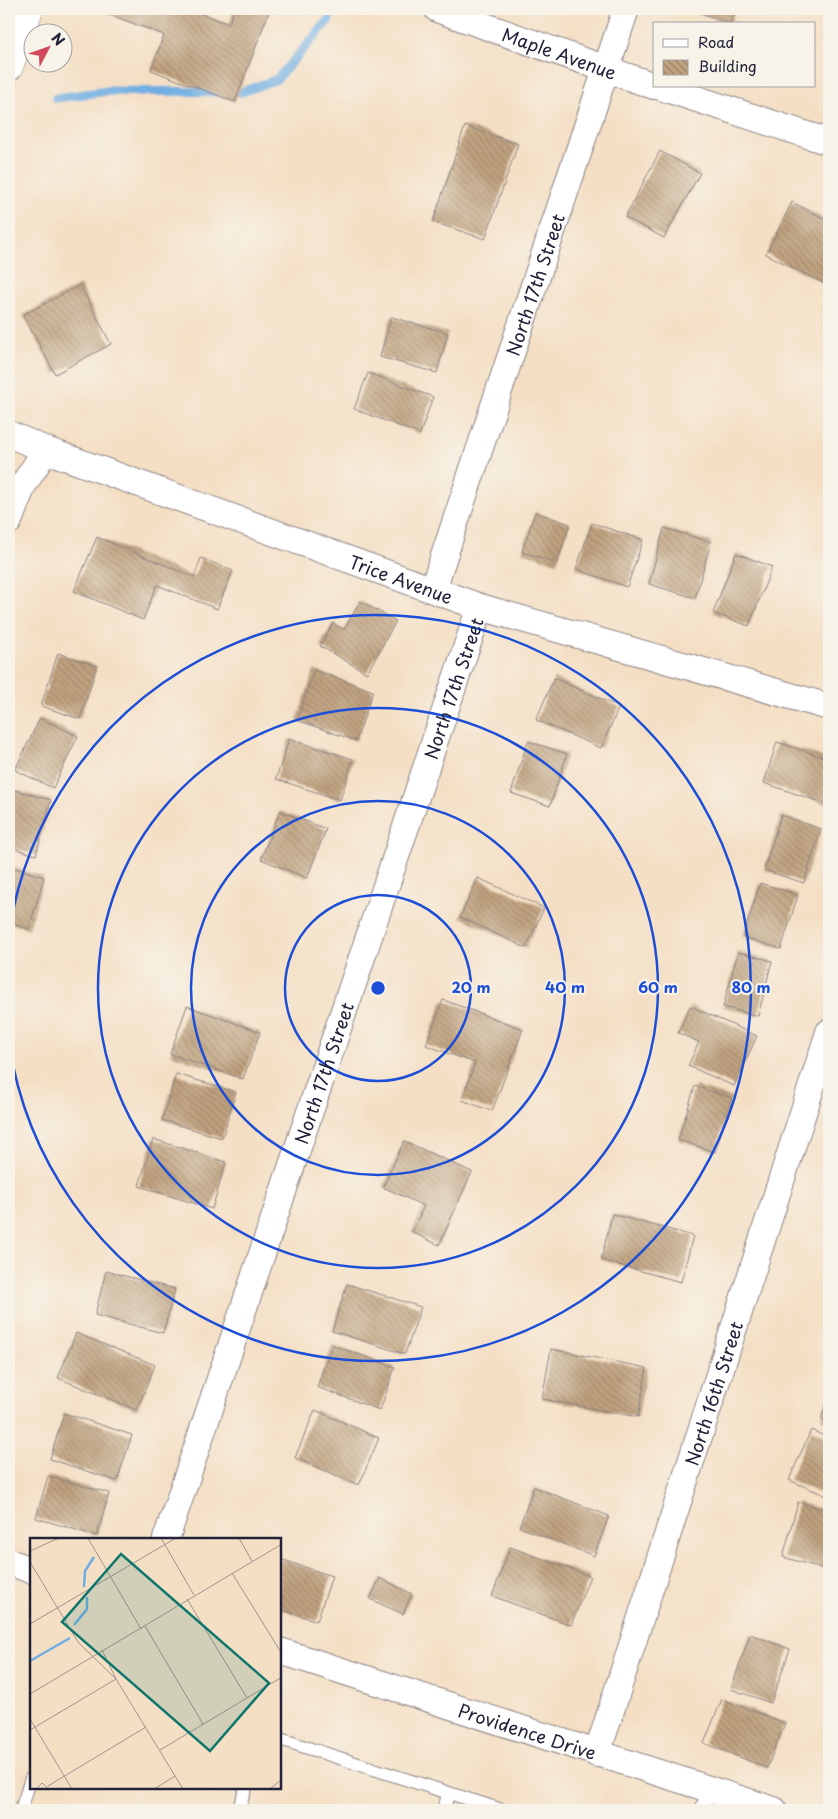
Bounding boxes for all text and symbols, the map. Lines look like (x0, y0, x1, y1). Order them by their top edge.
street label: Maple Avenue (499, 20, 621, 85)
north arrow (22, 22, 72, 72)
legend (653, 22, 816, 88)
text: N (47, 28, 70, 50)
text: Road (698, 30, 734, 53)
text: Building (698, 54, 757, 77)
street label: North 17th Street (498, 210, 571, 359)
street label: Trice Avenue (346, 547, 457, 610)
street label: North 17th Street (416, 614, 489, 762)
text: 20 m (452, 975, 490, 998)
text: 40 m (545, 975, 585, 998)
text: 60 m (638, 975, 678, 998)
text: 80 m (731, 975, 771, 998)
centre of rings (369, 979, 387, 997)
street label: North 17th Street (287, 998, 359, 1147)
street label: North 16th Street (677, 1318, 749, 1469)
inset map (30, 1538, 281, 1789)
street label: Providence Drive (455, 1696, 600, 1766)

